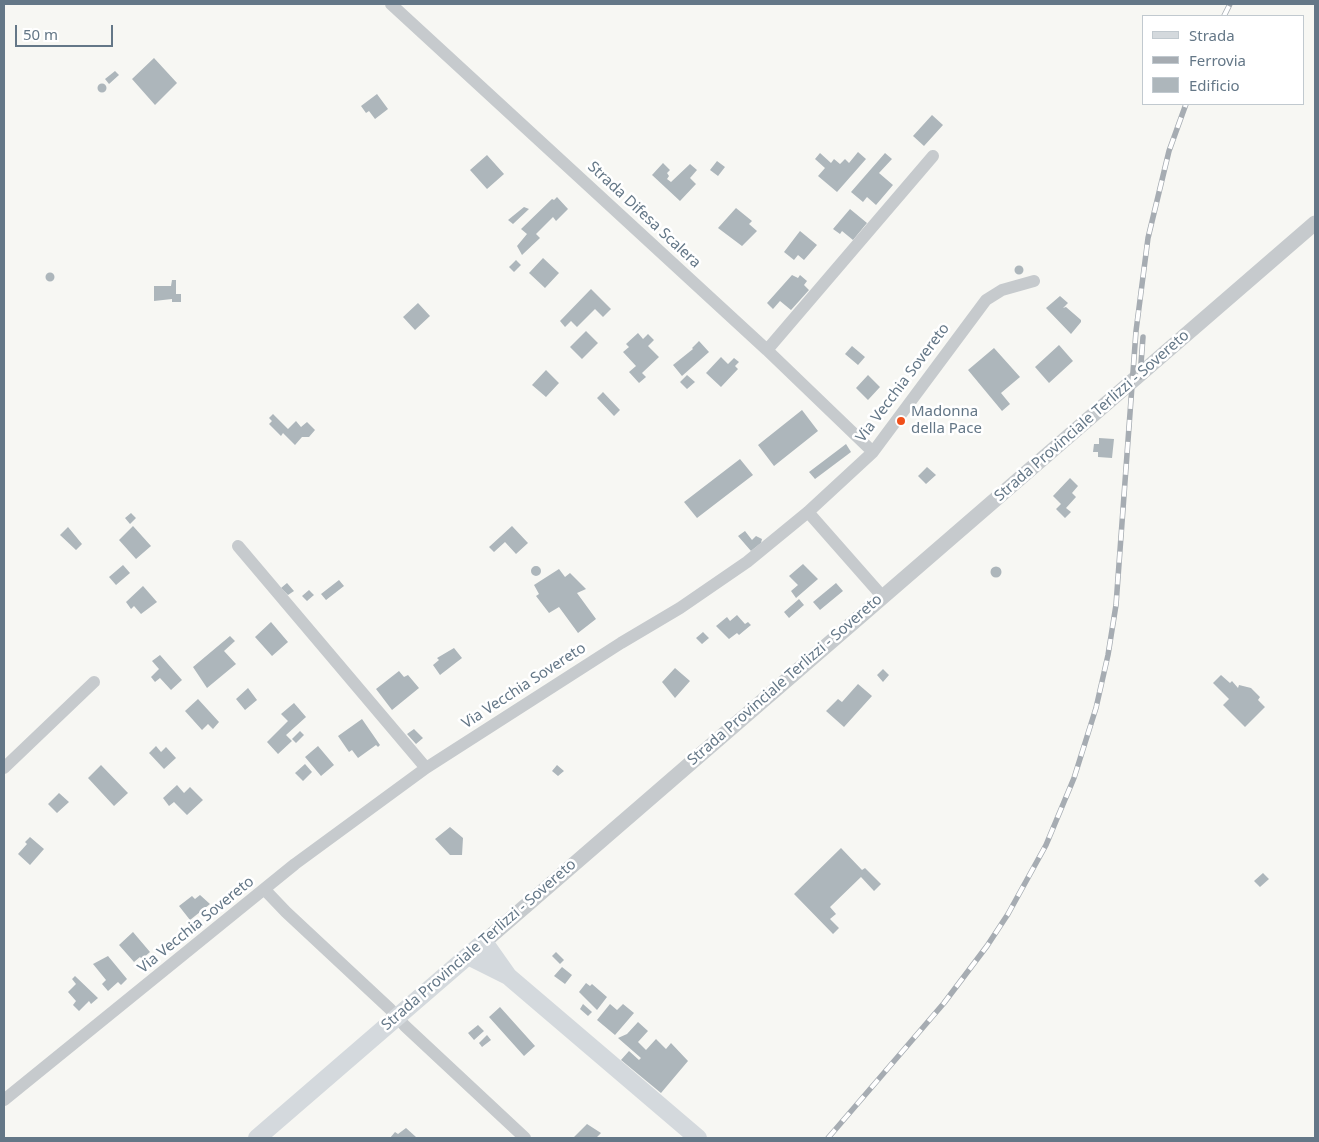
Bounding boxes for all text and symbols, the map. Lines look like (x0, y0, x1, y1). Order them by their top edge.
scale bar (18, 15, 115, 47)
legend (1142, 15, 1304, 105)
text: 50 m (23, 24, 58, 44)
text: Strada (1189, 25, 1235, 45)
text: Ferrovia (1189, 50, 1246, 70)
text: Edificio (1189, 75, 1240, 95)
street label: Strada Difesa Scalera (584, 158, 704, 272)
street label: Via Vecchia Sovereto (852, 320, 954, 446)
street label: Strada Provinciale Terlizzi - Sovereto (991, 327, 1193, 505)
place label: Madonna della Pace (911, 403, 982, 438)
marker: Madonna della Pace (895, 415, 907, 427)
street label: Strada Provinciale Terlizzi - Sovereto (684, 591, 886, 769)
street label: Via Vecchia Sovereto (459, 639, 589, 733)
street label: Strada Provinciale Terlizzi - Sovereto (378, 856, 580, 1034)
street label: Via Vecchia Sovereto (134, 873, 258, 977)

